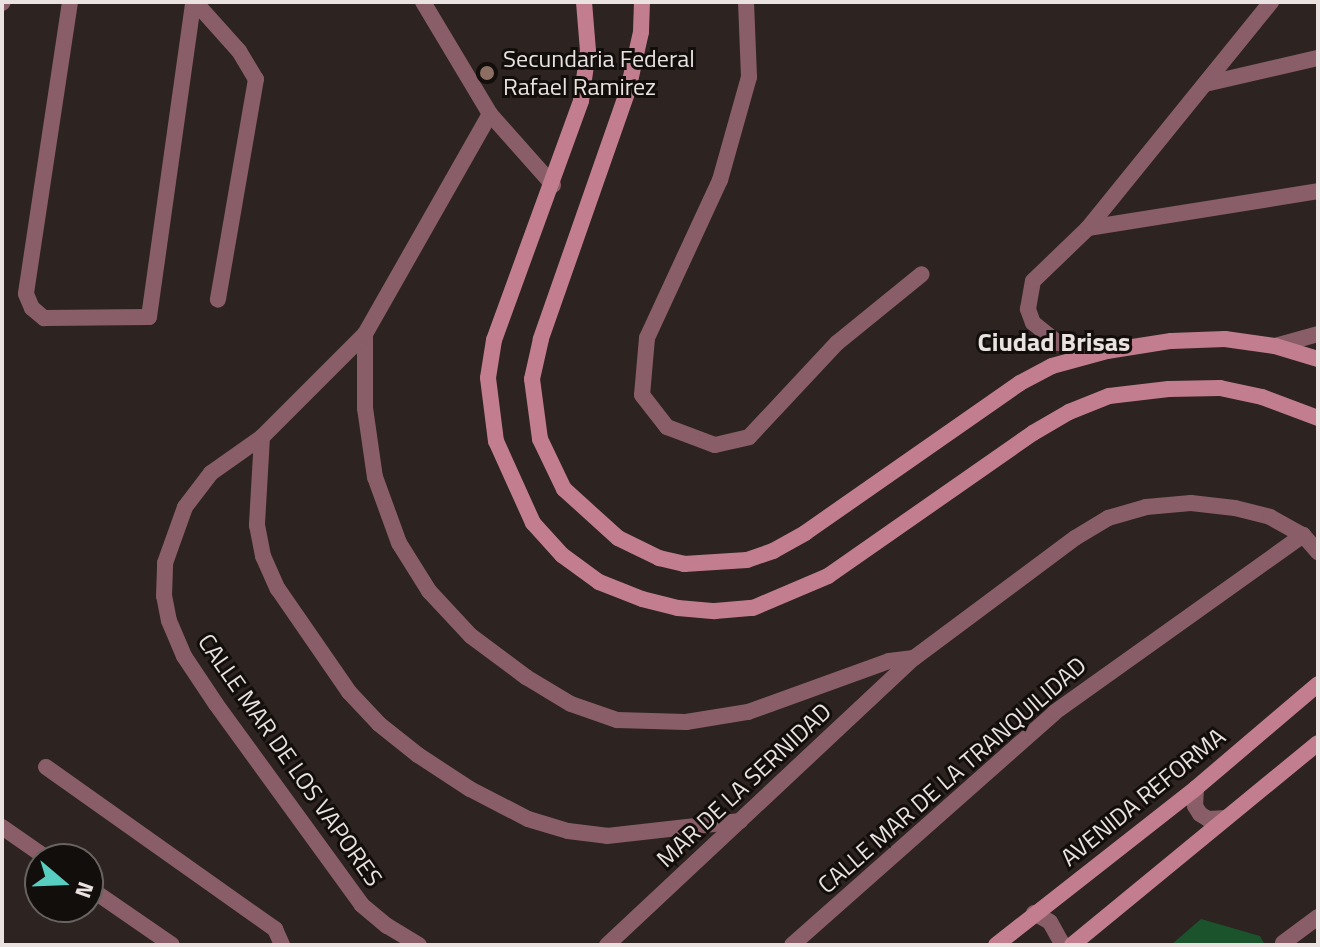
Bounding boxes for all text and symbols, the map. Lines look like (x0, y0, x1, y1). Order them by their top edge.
place label: Secundaria Federal Rafael Ramirez (503, 45, 695, 101)
marker: Secundaria Federal Rafael Ramirez (478, 64, 496, 82)
district label: Ciudad Brisas (978, 326, 1130, 358)
street label: CALLE MAR DE LOS VAPORES (192, 628, 388, 892)
street label: CALLE MAR DE LA TRANQUILIDAD (812, 651, 1092, 899)
street label: MAR DE LA SERNIDAD (651, 697, 837, 873)
street label: AVENIDA REFORMA (1055, 722, 1231, 872)
north arrow (24, 843, 104, 923)
text: N (66, 877, 103, 903)

